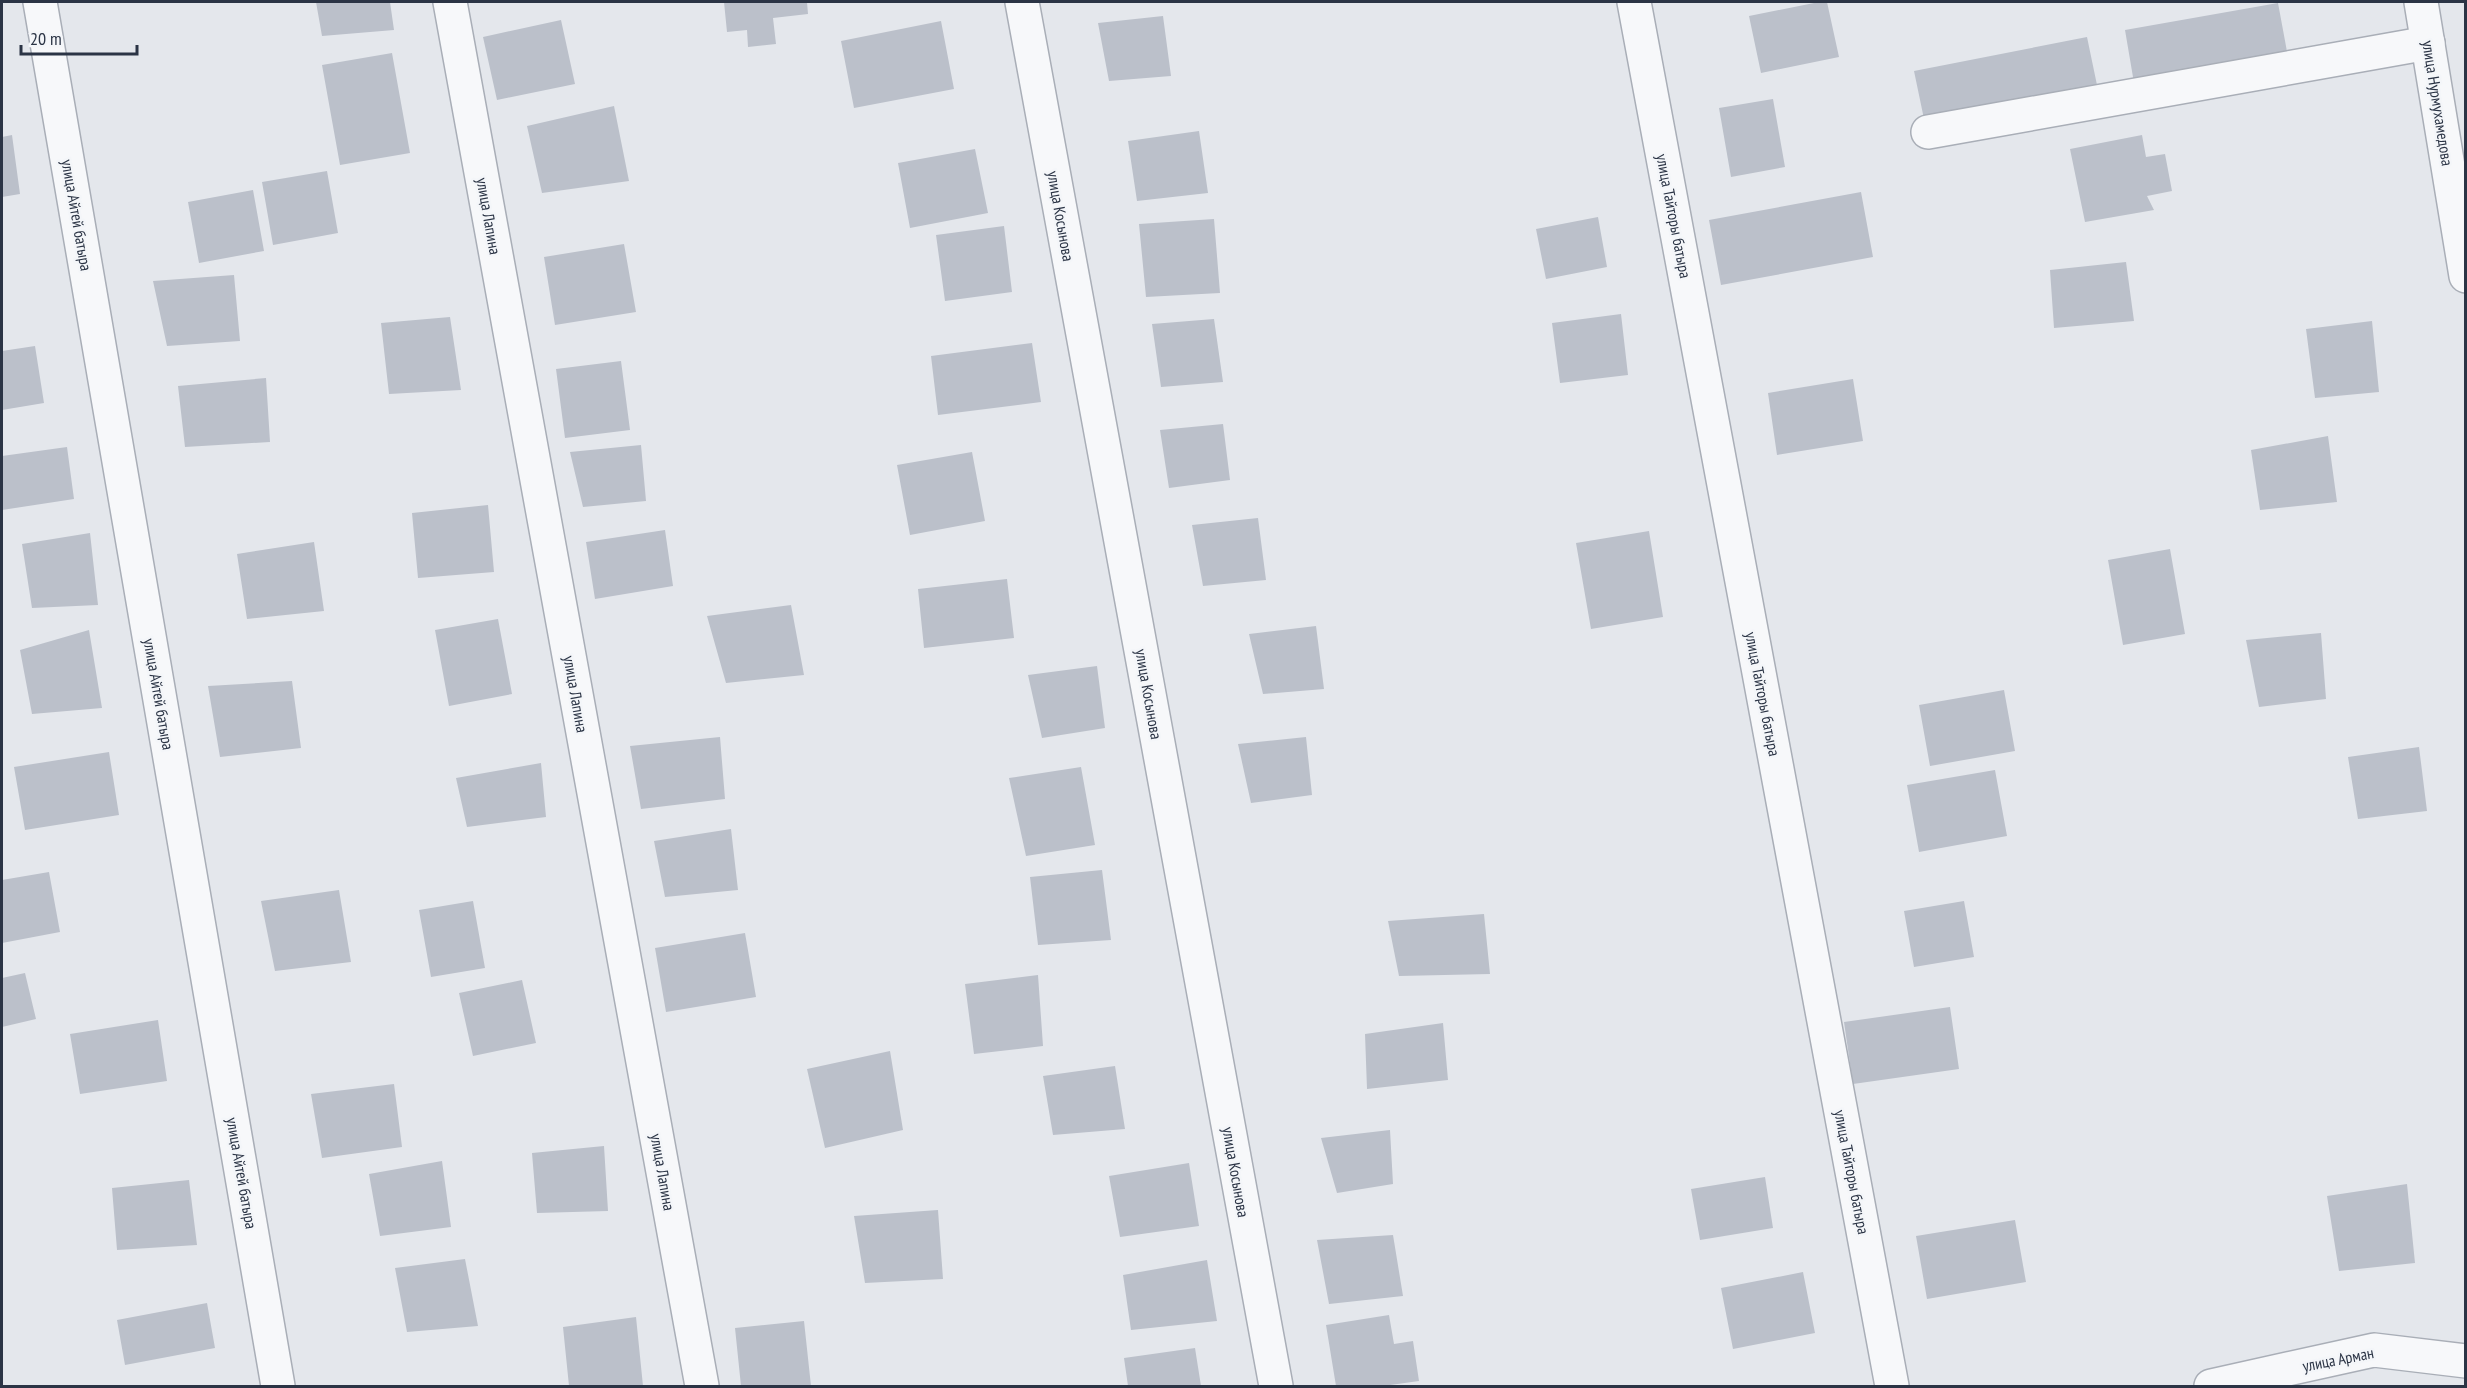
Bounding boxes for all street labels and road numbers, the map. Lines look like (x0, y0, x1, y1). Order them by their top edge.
street label: улица Нурмухамедова (2418, 39, 2458, 167)
street label: улица Тайторы батыра (1652, 152, 1696, 280)
street label: улица Айтей батыра (57, 158, 97, 272)
street label: улица Косынова (1043, 169, 1079, 263)
street label: улица Лапина (472, 176, 506, 256)
street label: улица Тайторы батыра (1741, 630, 1785, 758)
street label: улица Айтей батыра (139, 637, 179, 751)
street label: улица Косынова (1131, 647, 1167, 741)
street label: улица Лапина (559, 654, 593, 734)
street label: улица Тайторы батыра (1830, 1108, 1874, 1236)
street label: улица Айтей батыра (222, 1116, 262, 1230)
street label: улица Косынова (1218, 1125, 1254, 1219)
street label: улица Лапина (646, 1132, 680, 1212)
street label: улица Арман (2301, 1342, 2375, 1376)

